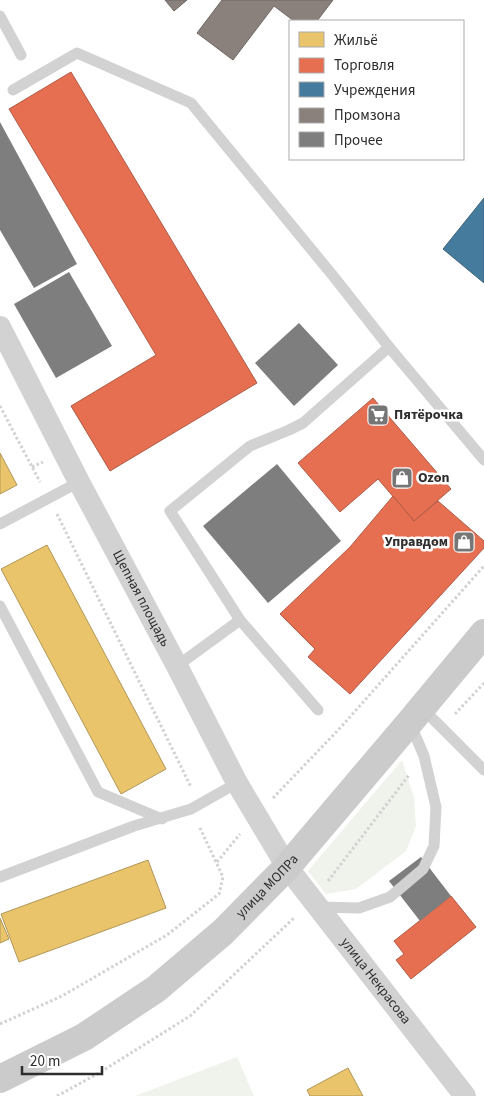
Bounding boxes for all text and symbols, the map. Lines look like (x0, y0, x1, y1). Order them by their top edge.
legend (289, 20, 464, 160)
text: Жильё (334, 30, 378, 51)
text: Торговля (334, 55, 394, 76)
text: Учреждения (334, 80, 415, 101)
text: Промзона (334, 105, 401, 126)
text: Прочее (334, 130, 383, 151)
supermarket icon: Пятёрочка (366, 403, 390, 427)
place label: Пятёрочка (394, 405, 463, 425)
shop icon: Ozon (390, 466, 414, 490)
place label: Ozon (418, 468, 449, 488)
shop icon: Управдом (452, 530, 476, 554)
place label: Управдом (385, 532, 448, 552)
street label: Щепная площадь (107, 547, 175, 651)
street label: улица МОПРа (232, 850, 303, 923)
street label: улица Некрасова (335, 933, 416, 1029)
scale bar (22, 1044, 102, 1076)
text: 20 m (30, 1051, 60, 1072)

